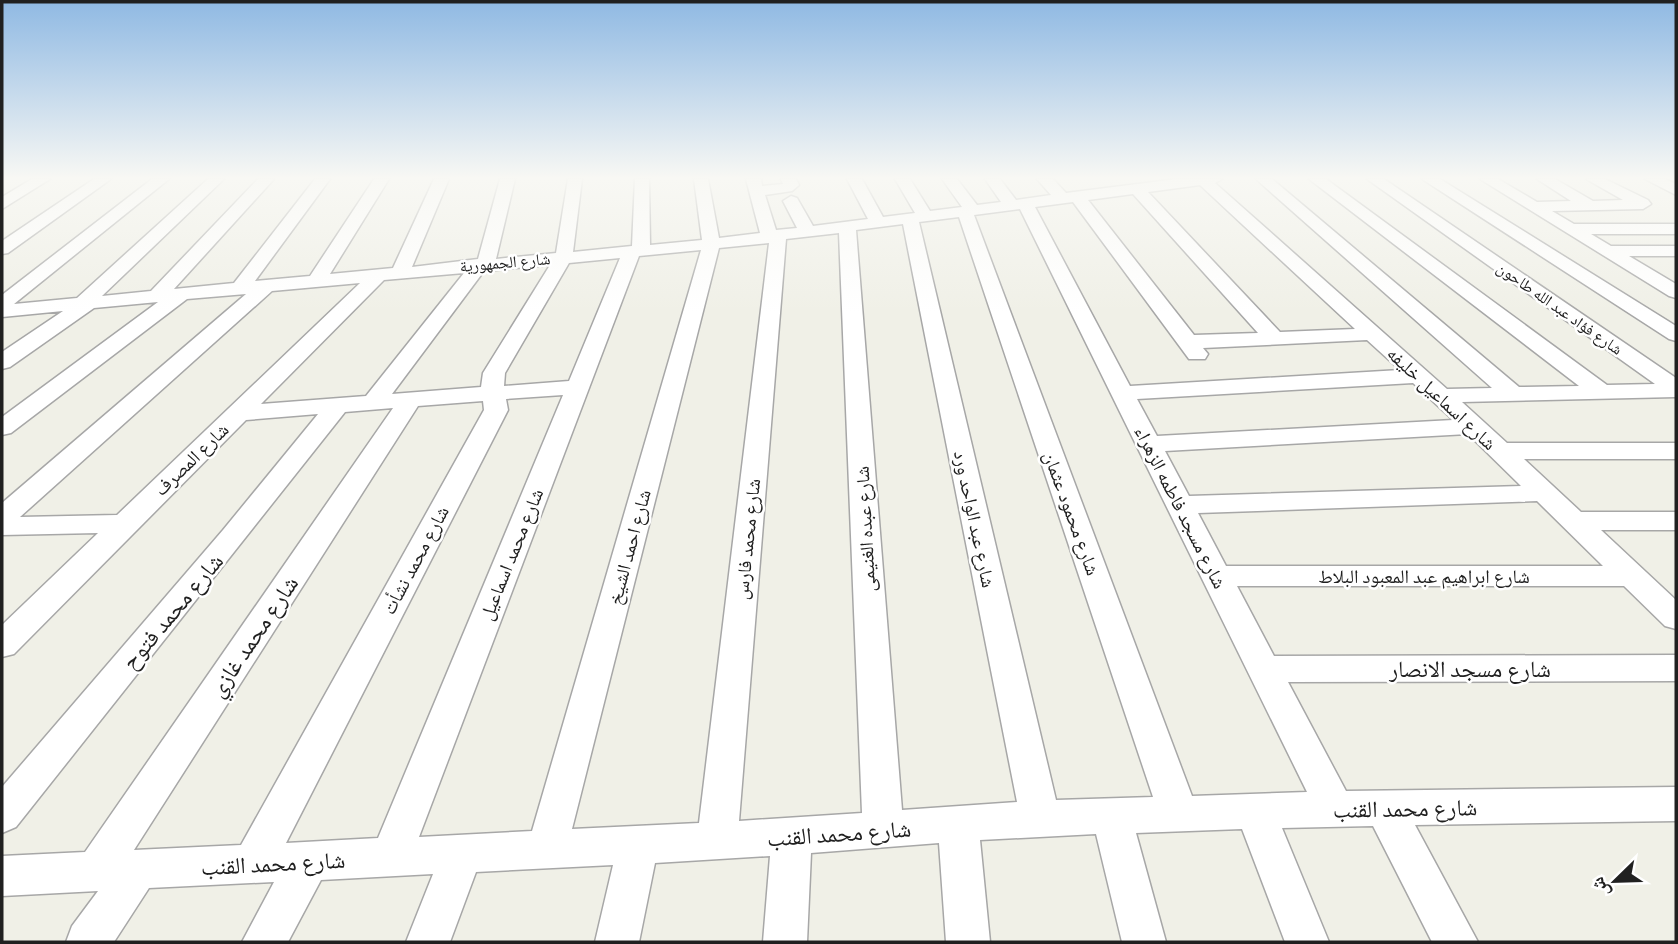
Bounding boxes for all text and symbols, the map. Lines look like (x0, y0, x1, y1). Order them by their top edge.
street label: شارع الجمهورية (459, 248, 551, 277)
street label: شارع فؤاد عبد الله طاحون (1493, 257, 1627, 360)
street label: شارع اسماعيل خليفه (1382, 341, 1502, 455)
street label: شارع المصرف (148, 417, 234, 501)
street label: شارع مسجد فاطمه الزهراء (1130, 422, 1232, 592)
street label: شارع عبد الواحد ورد (949, 448, 1001, 590)
street label: شارع محمود عثمان (1038, 448, 1106, 578)
street label: شارع عبده الغنيمى (850, 466, 880, 592)
street label: شارع محمد فارس (729, 477, 765, 601)
street label: شارع محمد اسماعيل (474, 485, 548, 623)
street label: شارع احمد الشيخ (602, 487, 657, 607)
street label: شارع محمد نشأت (376, 502, 454, 618)
street label: شارع محمد فتوح (115, 547, 230, 676)
street label: شارع ابراهيم عبد المعبود البلاط (1318, 564, 1530, 589)
street label: شارع محمد غازي (202, 570, 308, 705)
street label: شارع مسجد الانصار (1388, 654, 1551, 684)
street label: شارع محمد القنب (1333, 792, 1477, 825)
street label: شارع محمد القنب (766, 813, 912, 854)
street label: شارع محمد القنب (200, 845, 346, 882)
north arrow (1580, 846, 1650, 916)
text: ش (1584, 874, 1614, 902)

